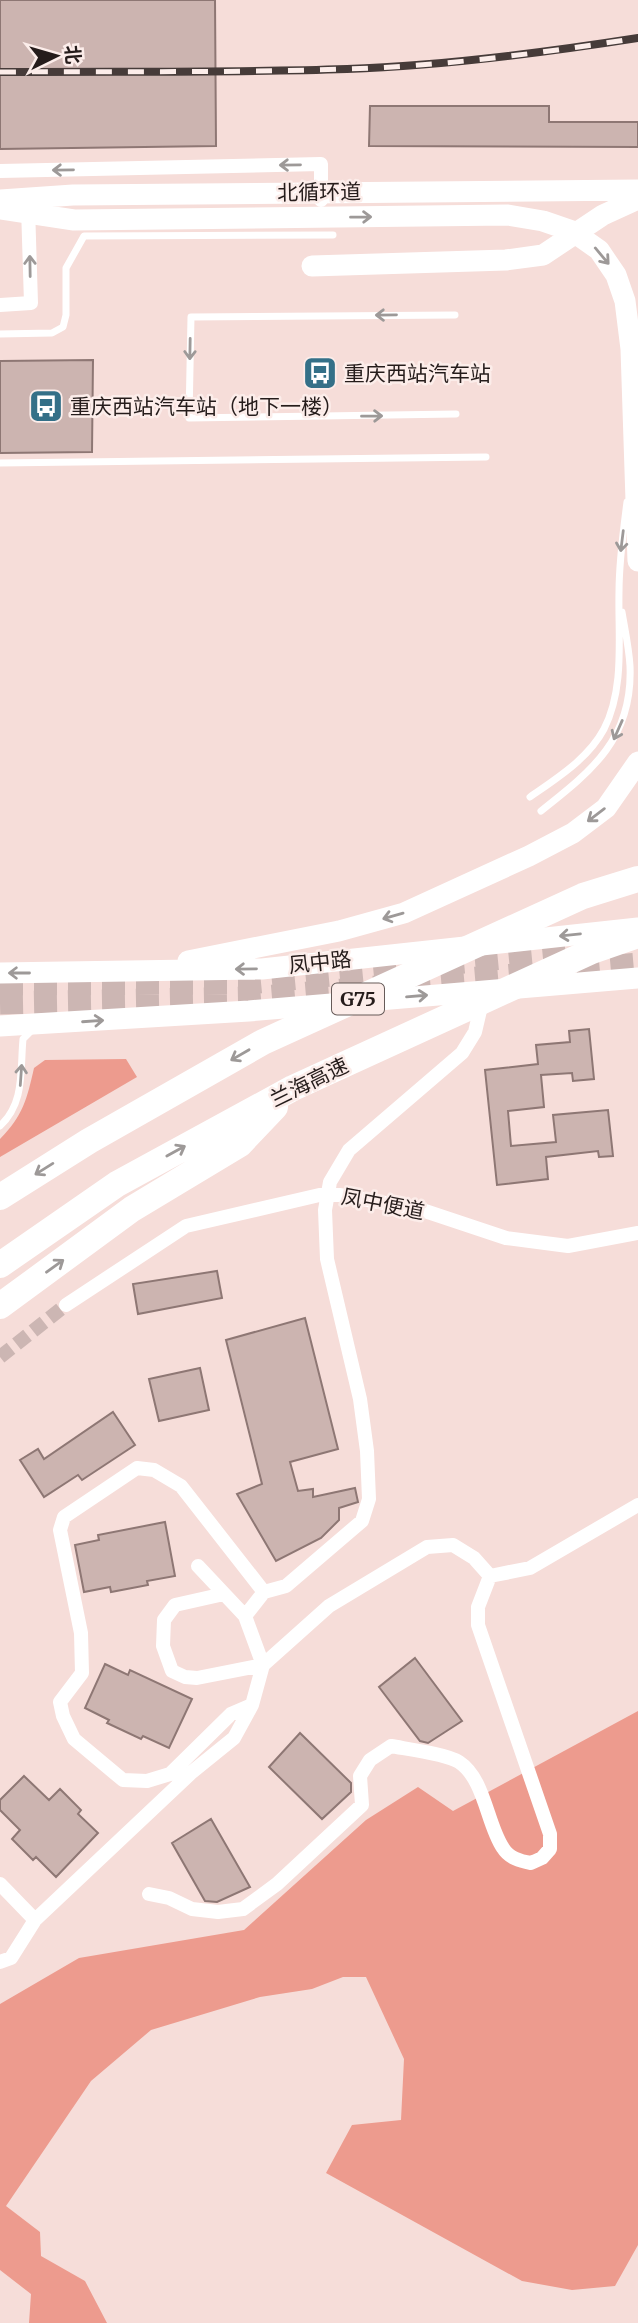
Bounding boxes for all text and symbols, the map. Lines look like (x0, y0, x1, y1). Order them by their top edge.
north arrow (21, 21, 91, 91)
text: 北 (60, 44, 86, 65)
one-way arrow (279, 158, 302, 172)
one-way arrow (51, 163, 74, 177)
street label: 北循环道 (277, 178, 361, 206)
one-way arrow (350, 210, 373, 224)
one-way arrow (594, 247, 610, 265)
one-way arrow (23, 254, 36, 277)
one-way arrow (375, 308, 398, 322)
one-way arrow (183, 337, 197, 360)
bus stop icon: 重庆西站汽车站 (301, 354, 339, 392)
place label: 重庆西站汽车站 (344, 360, 491, 387)
bus stop icon: 重庆西站汽车站（地下一楼） (27, 387, 65, 425)
place label: 重庆西站汽车站（地下一楼） (70, 393, 343, 420)
one-way arrow (360, 409, 383, 422)
one-way arrow (615, 529, 628, 552)
one-way arrow (611, 719, 624, 740)
one-way arrow (587, 808, 606, 823)
one-way arrow (382, 910, 404, 923)
one-way arrow (559, 929, 582, 942)
street label: 凤中路 (287, 945, 353, 979)
one-way arrow (235, 962, 258, 976)
one-way arrow (8, 966, 31, 980)
road number: G75 (332, 984, 384, 1015)
one-way arrow (405, 989, 428, 1002)
one-way arrow (81, 1014, 103, 1027)
one-way arrow (230, 1049, 251, 1062)
street label: 兰海高速 (265, 1051, 353, 1113)
one-way arrow (14, 1064, 27, 1087)
one-way arrow (166, 1144, 186, 1158)
one-way arrow (35, 1163, 55, 1177)
street label: 凤中便道 (339, 1183, 427, 1225)
one-way arrow (45, 1259, 64, 1273)

